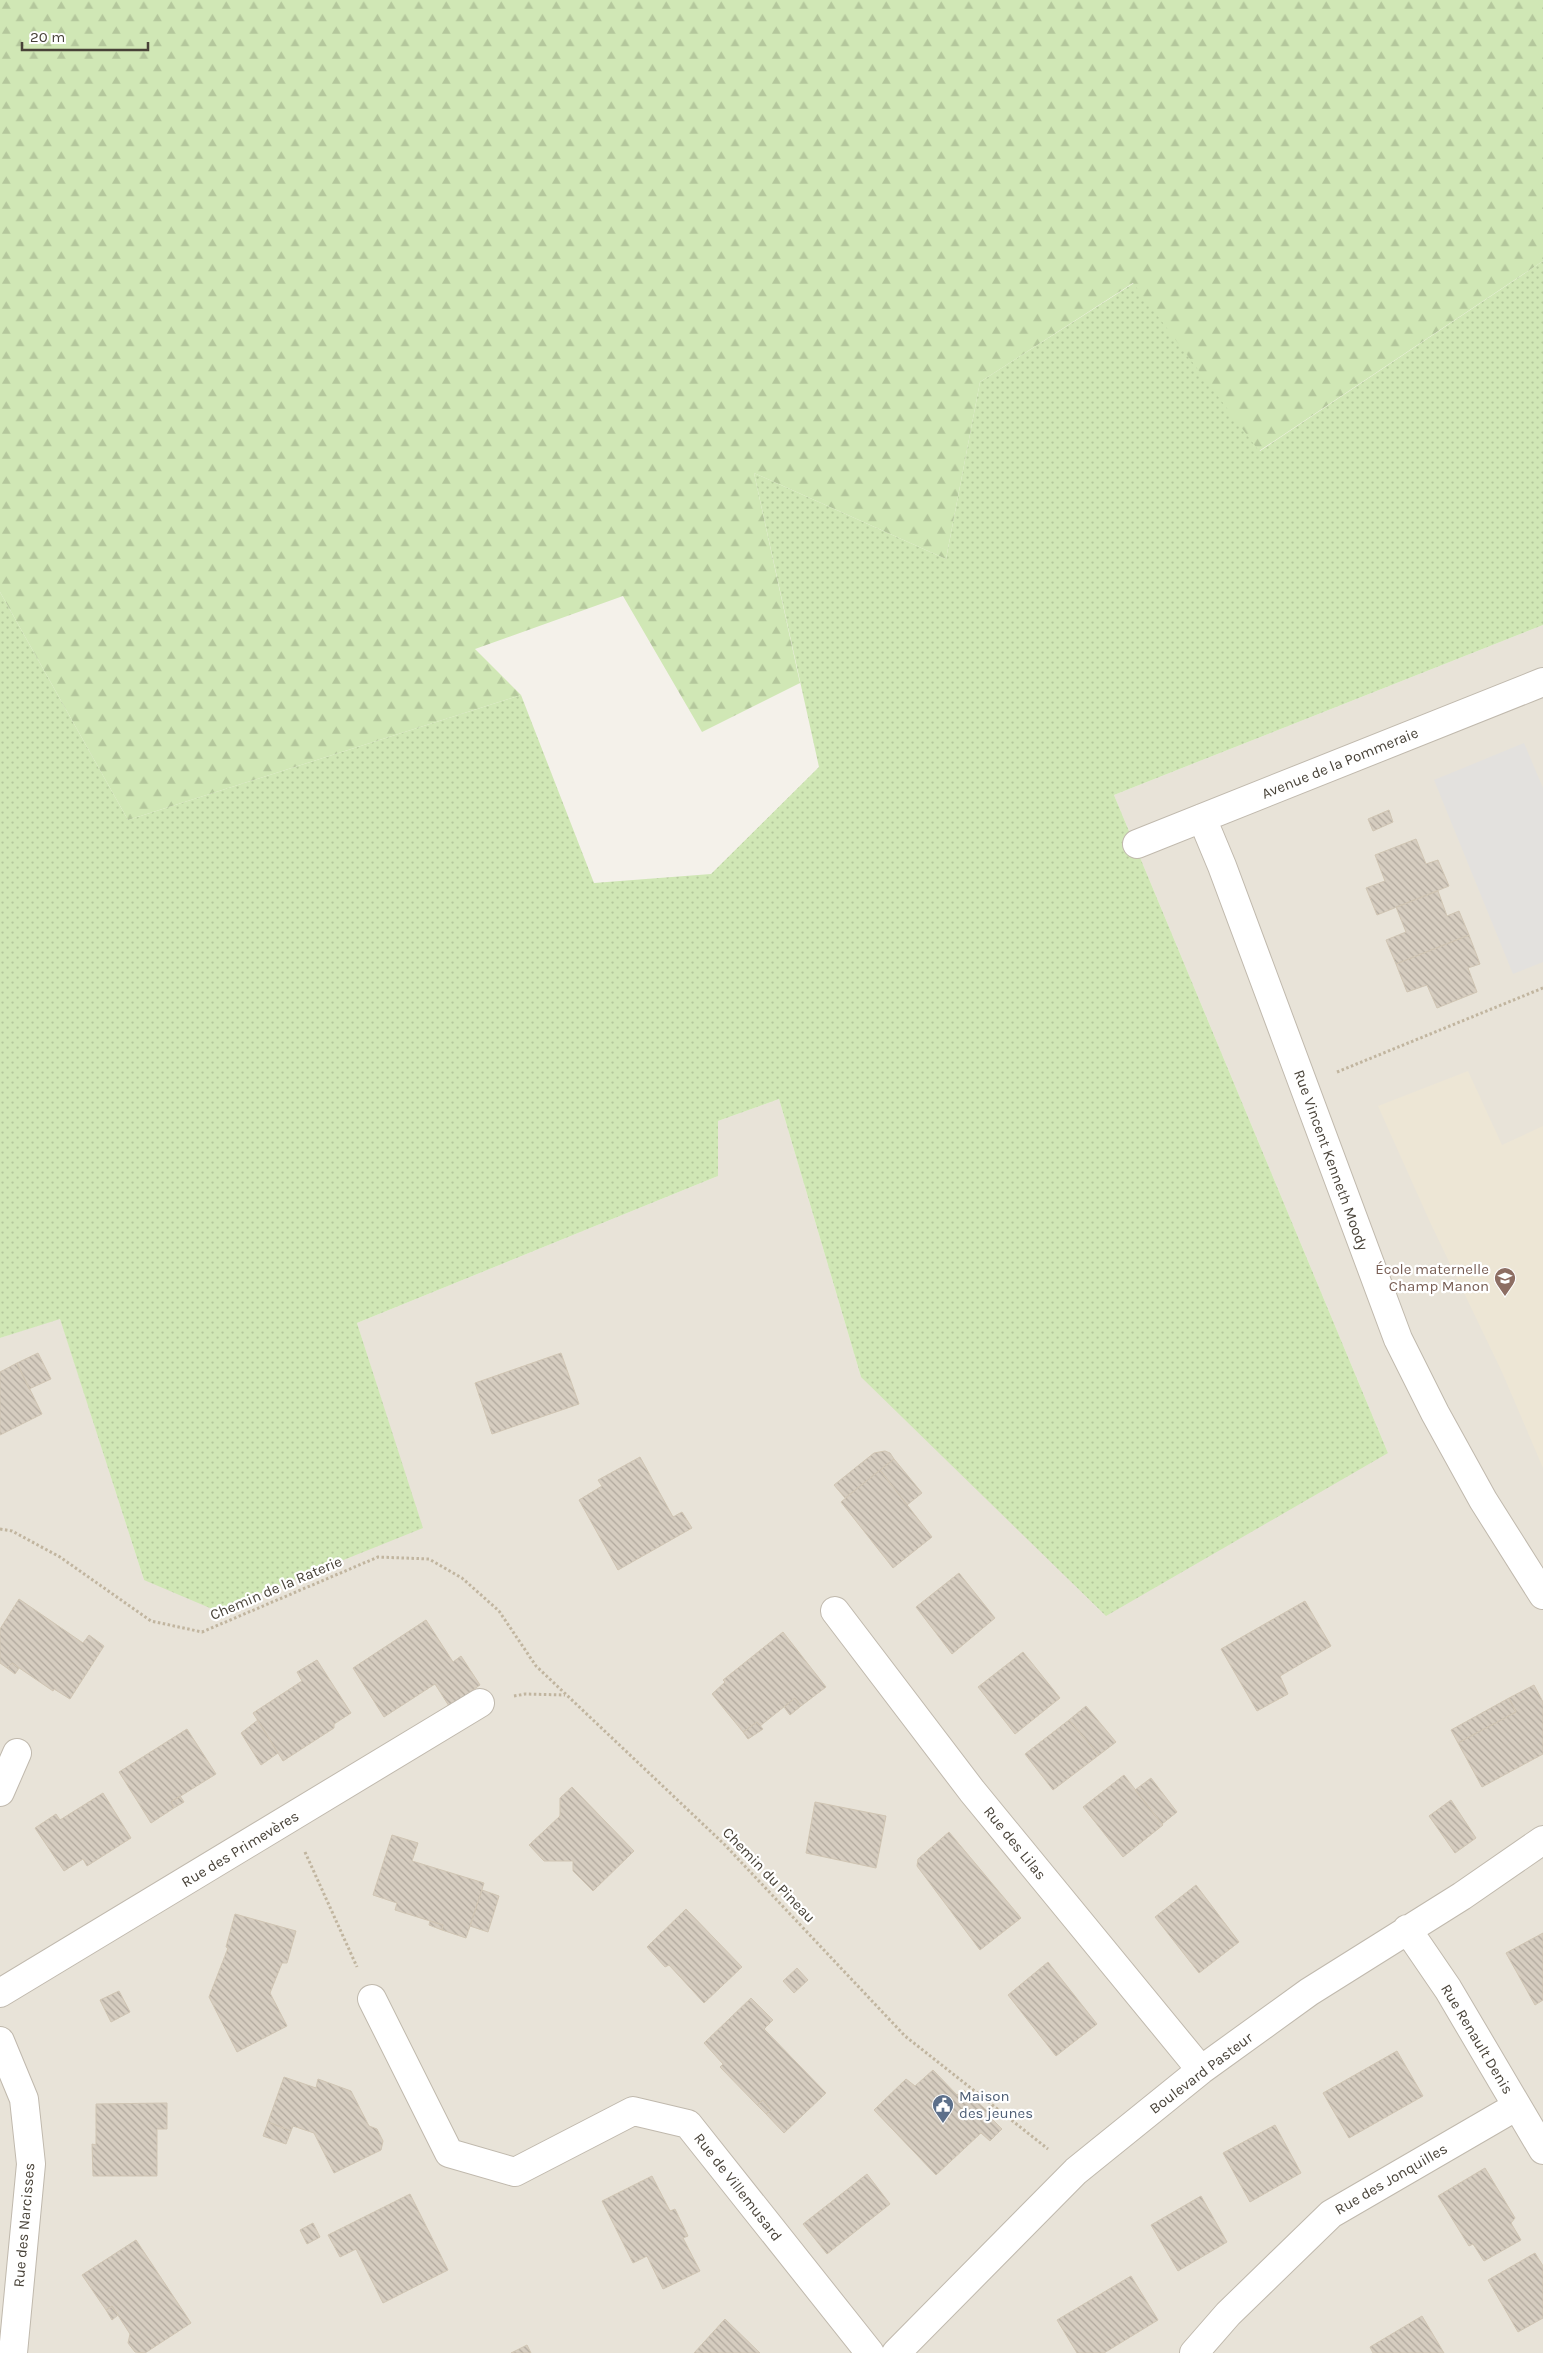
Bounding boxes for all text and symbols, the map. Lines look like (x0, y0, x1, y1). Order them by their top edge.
scale bar (22, 20, 149, 52)
text: 20 m (30, 28, 65, 46)
street label: Avenue de la Pommeraie (1259, 723, 1421, 803)
street label: Rue Vincent Kenneth Moody (1290, 1067, 1372, 1253)
place label: École maternelle Champ Manon (1375, 1260, 1489, 1295)
school or university icon: École maternelle Champ Manon (1493, 1266, 1517, 1297)
street label: Chemin de la Raterie (207, 1552, 345, 1624)
street label: Rue des Lilas (980, 1803, 1050, 1883)
street label: Rue des Primevères (178, 1807, 302, 1891)
street label: Chemin du Pineau (719, 1824, 819, 1926)
street label: Rue Renault Denis (1437, 1981, 1517, 2097)
street label: Boulevard Pasteur (1146, 2028, 1257, 2118)
place label: Maison des jeunes (959, 2087, 1033, 2122)
public building icon: Maison des jeunes (931, 2093, 955, 2124)
street label: Rue de Villemusard (690, 2129, 786, 2245)
street label: Rue des Jonquilles (1331, 2139, 1451, 2219)
street label: Rue des Narcisses (10, 2162, 38, 2288)

